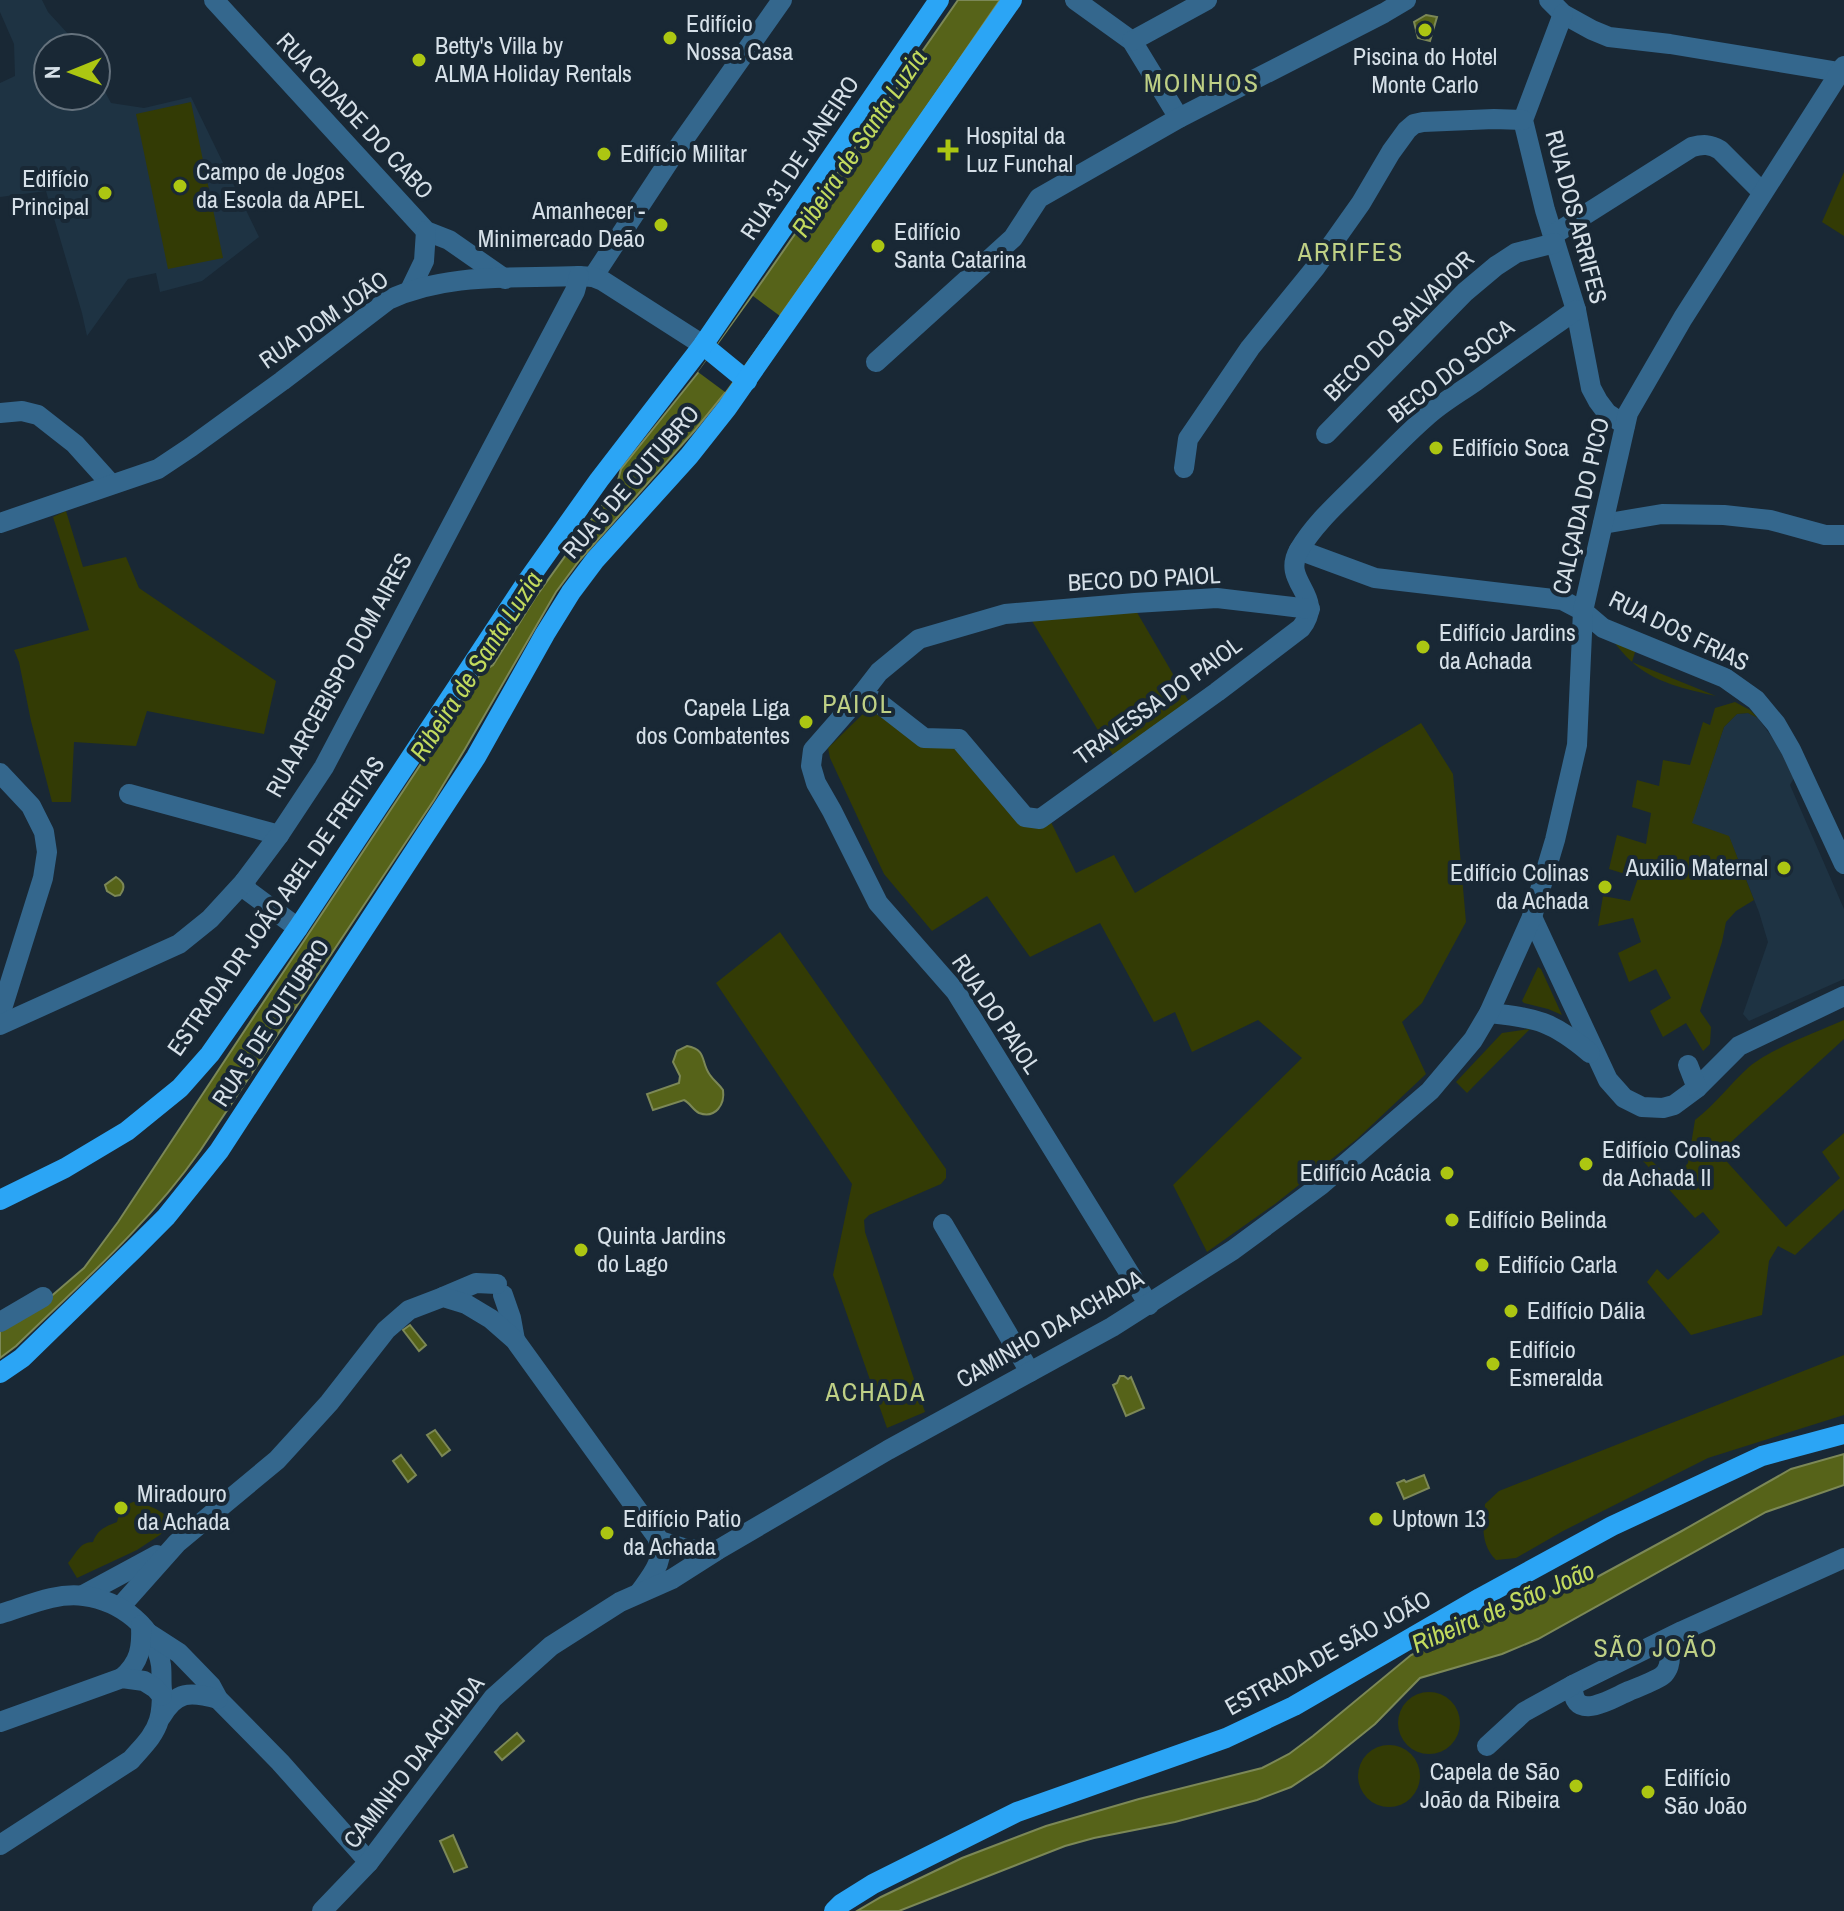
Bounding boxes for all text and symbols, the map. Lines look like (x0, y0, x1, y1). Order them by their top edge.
place label: Edifício Nossa Casa (686, 7, 793, 67)
marker: Piscina do Hotel Monte Carlo (1416, 21, 1434, 39)
street label: RUA CIDADE DO CABO (270, 25, 441, 205)
place label: Betty's Villa by ALMA Holiday Rentals (434, 29, 632, 89)
marker: Edifício Nossa Casa (661, 29, 679, 47)
north arrow (32, 32, 112, 112)
place label: Piscina do Hotel Monte Carlo (1353, 40, 1497, 100)
water label: Ribeira de Santa Luzia (783, 42, 934, 243)
marker: Betty's Villa by ALMA Holiday Rentals (410, 51, 428, 69)
district label: MOINHOS (1144, 65, 1260, 100)
text: N (37, 66, 67, 79)
street label: RUA 31 DE JANEIRO (732, 69, 866, 246)
place label: Hospital da Luz Funchal (966, 119, 1073, 179)
street label: RUA DOS ARRIFES (1538, 126, 1615, 307)
place label: Edifício Militar (620, 137, 747, 169)
marker: Hospital da Luz Funchal (937, 139, 959, 161)
marker: Edifício Militar (595, 145, 613, 163)
place label: Campo de Jogos da Escola da APEL (196, 155, 365, 215)
place label: Edifício Principal (11, 162, 89, 222)
marker: Campo de Jogos da Escola da APEL (171, 177, 189, 195)
marker: Edifício Principal (96, 184, 114, 202)
place label: Amanhecer - Minimercado Deão (478, 194, 645, 254)
place label: Edifício Santa Catarina (894, 215, 1026, 275)
marker: Amanhecer - Minimercado Deão (652, 216, 670, 234)
district label: ARRIFES (1297, 234, 1404, 269)
marker: Edifício Santa Catarina (869, 237, 887, 255)
street label: BECO DO SALVADOR (1316, 243, 1481, 408)
street label: RUA DOM JOÃO (252, 263, 394, 376)
street label: BECO DO SOCA (1381, 310, 1521, 430)
street label: RUA 5 DE OUTUBRO (555, 398, 706, 565)
street label: CALÇADA DO PICO (1544, 414, 1616, 597)
place label: Edifício Soca (1452, 431, 1569, 463)
marker: Edifício Soca (1427, 439, 1445, 457)
street label: RUA ARCEBISPO DOM AIRES (258, 547, 419, 802)
street label: BECO DO PAIOL (1067, 558, 1221, 598)
water label: Ribeira de Santa Luzia (401, 564, 550, 767)
street label: RUA DOS FRIAS (1604, 582, 1755, 678)
place label: Edifício Jardins da Achada (1439, 616, 1576, 676)
street label: TRAVESSA DO PAIOL (1067, 629, 1248, 772)
marker: Edifício Jardins da Achada (1414, 638, 1432, 656)
district label: PAIOL (822, 686, 894, 721)
place label: Capela Liga dos Combatentes (636, 691, 790, 751)
marker: Capela Liga dos Combatentes (797, 713, 815, 731)
street label: ESTRADA DR JOÃO ABEL DE FREITAS (159, 749, 391, 1062)
place label: Auxilio Maternal (1625, 851, 1768, 883)
place label: Edifício Colinas da Achada (1450, 856, 1589, 916)
marker: Auxilio Maternal (1775, 859, 1793, 877)
marker: Edifício Colinas da Achada (1596, 878, 1614, 896)
street label: RUA 5 DE OUTUBRO (204, 933, 336, 1112)
street label: RUA DO PAIOL (945, 948, 1049, 1079)
place label: Edifício Colinas da Achada II (1602, 1133, 1741, 1193)
marker: Edifício Colinas da Achada II (1577, 1155, 1595, 1173)
place label: Edifício Acácia (1300, 1156, 1431, 1188)
marker: Edifício Acácia (1438, 1164, 1456, 1182)
place label: Edifício Belinda (1468, 1203, 1607, 1235)
marker: Edifício Belinda (1443, 1211, 1461, 1229)
place label: Quinta Jardins do Lago (597, 1219, 726, 1279)
marker: Quinta Jardins do Lago (572, 1241, 590, 1259)
place label: Edifício Carla (1498, 1248, 1617, 1280)
marker: Edifício Carla (1473, 1256, 1491, 1274)
street label: CAMINHO DA ACHADA (950, 1261, 1150, 1395)
place label: Edifício Dália (1527, 1294, 1645, 1326)
marker: Edifício Dália (1502, 1302, 1520, 1320)
place label: Edifício Esmeralda (1509, 1333, 1603, 1393)
marker: Edifício Esmeralda (1484, 1355, 1502, 1373)
district label: ACHADA (825, 1374, 926, 1409)
place label: Miradouro da Achada (137, 1477, 230, 1537)
marker: Miradouro da Achada (112, 1499, 130, 1517)
place label: Edifício Patio da Achada (623, 1502, 741, 1562)
place label: Uptown 13 (1392, 1502, 1486, 1534)
marker: Uptown 13 (1367, 1510, 1385, 1528)
marker: Edifício Patio da Achada (598, 1524, 616, 1542)
water label: Ribeira de São João (1406, 1552, 1600, 1661)
street label: ESTRADA DE SÃO JOÃO (1219, 1582, 1436, 1722)
district label: SÃO JOÃO (1593, 1630, 1719, 1665)
street label: CAMINHO DA ACHADA (336, 1668, 491, 1854)
place label: Capela de São João da Ribeira (1420, 1755, 1560, 1815)
place label: Edifício São João (1664, 1761, 1747, 1821)
marker: Capela de São João da Ribeira (1567, 1777, 1585, 1795)
marker: Edifício São João (1639, 1783, 1657, 1801)

